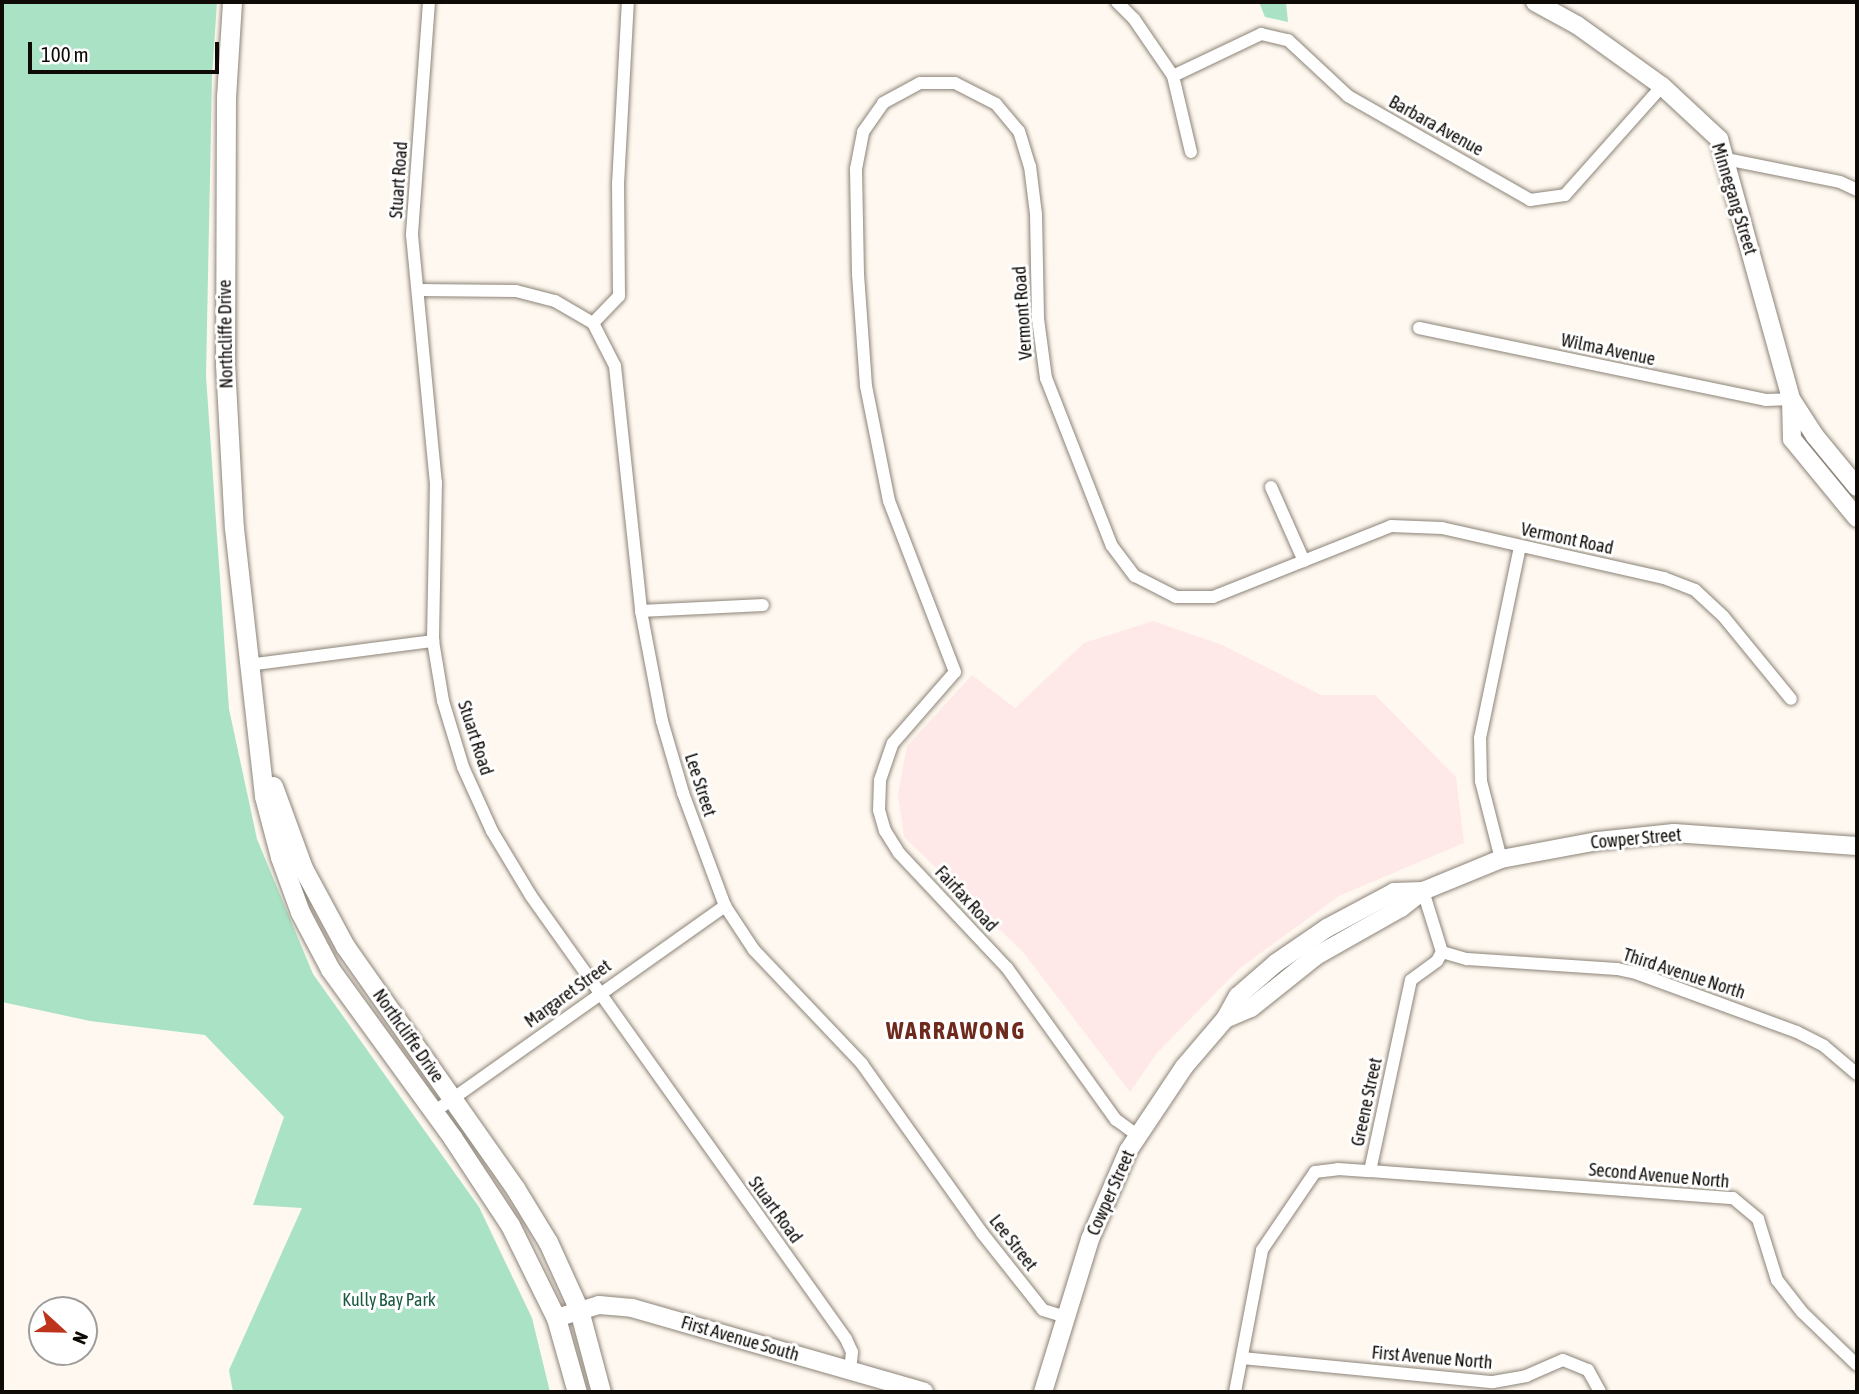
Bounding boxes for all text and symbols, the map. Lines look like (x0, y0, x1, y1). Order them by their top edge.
scale bar (32, 28, 222, 72)
text: 100 m (41, 42, 89, 66)
street label: Barbara Avenue (1385, 91, 1487, 161)
street label: Minnegang Street (1707, 140, 1761, 258)
street label: Stuart Road (386, 141, 412, 219)
street label: Vermont Road (1009, 265, 1037, 361)
street label: Northcliffe Drive (214, 279, 238, 389)
street label: Wilma Avenue (1559, 329, 1657, 371)
street label: Vermont Road (1519, 519, 1615, 559)
street label: Stuart Road (453, 698, 497, 778)
street label: Lee Street (680, 751, 720, 819)
street label: Cowper Street (1590, 824, 1682, 854)
street label: Fairfax Road (930, 862, 1002, 936)
street label: Third Avenue North (1620, 944, 1748, 1004)
street label: Margaret Street (521, 955, 615, 1033)
street label: Northcliffe Drive (368, 985, 448, 1087)
district label: WARRAWONG (887, 1017, 1025, 1045)
street label: Greene Street (1347, 1056, 1387, 1148)
street label: Cowper Street (1083, 1147, 1139, 1239)
street label: Second Avenue North (1588, 1159, 1730, 1193)
street label: Stuart Road (744, 1173, 806, 1247)
street label: Lee Street (984, 1211, 1042, 1275)
park label: Kully Bay Park (342, 1289, 436, 1311)
north arrow (28, 1296, 98, 1366)
street label: First Avenue South (679, 1312, 801, 1366)
text: N (68, 1329, 93, 1347)
street label: First Avenue North (1371, 1342, 1493, 1374)

